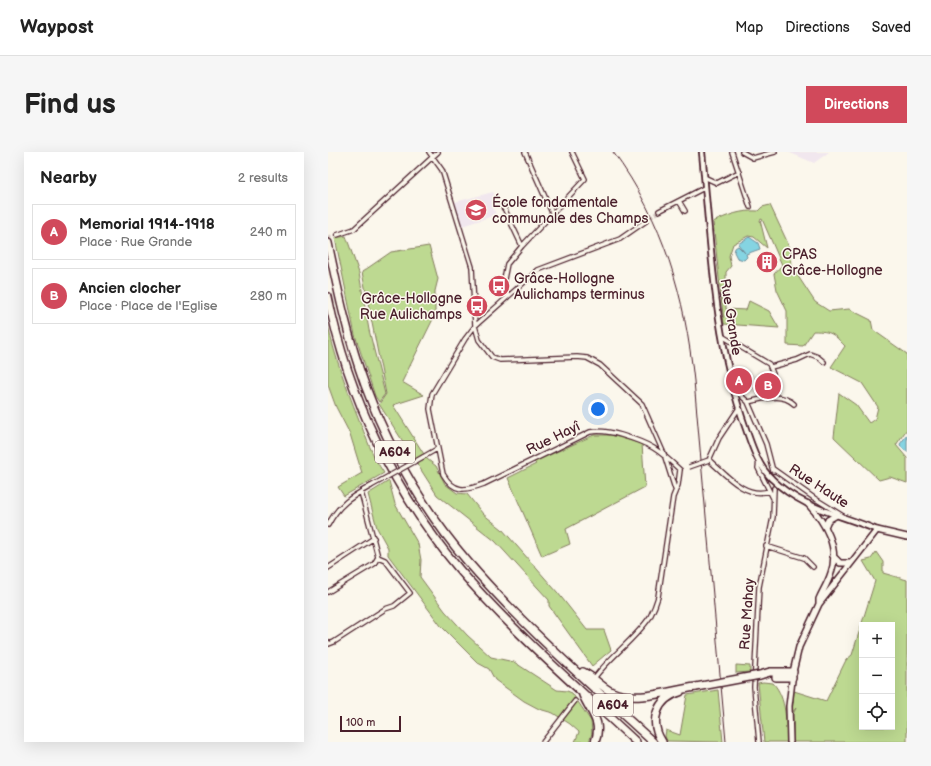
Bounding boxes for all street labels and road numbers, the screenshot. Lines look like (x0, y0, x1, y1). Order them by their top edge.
street label: Rue Grande (717, 278, 745, 356)
street label: Rue Hayî (523, 417, 583, 458)
road number: A604 (375, 441, 415, 463)
street label: Rue Haute (786, 460, 852, 512)
street label: Rue Mahay (736, 577, 758, 650)
road number: A604 (593, 694, 633, 716)

